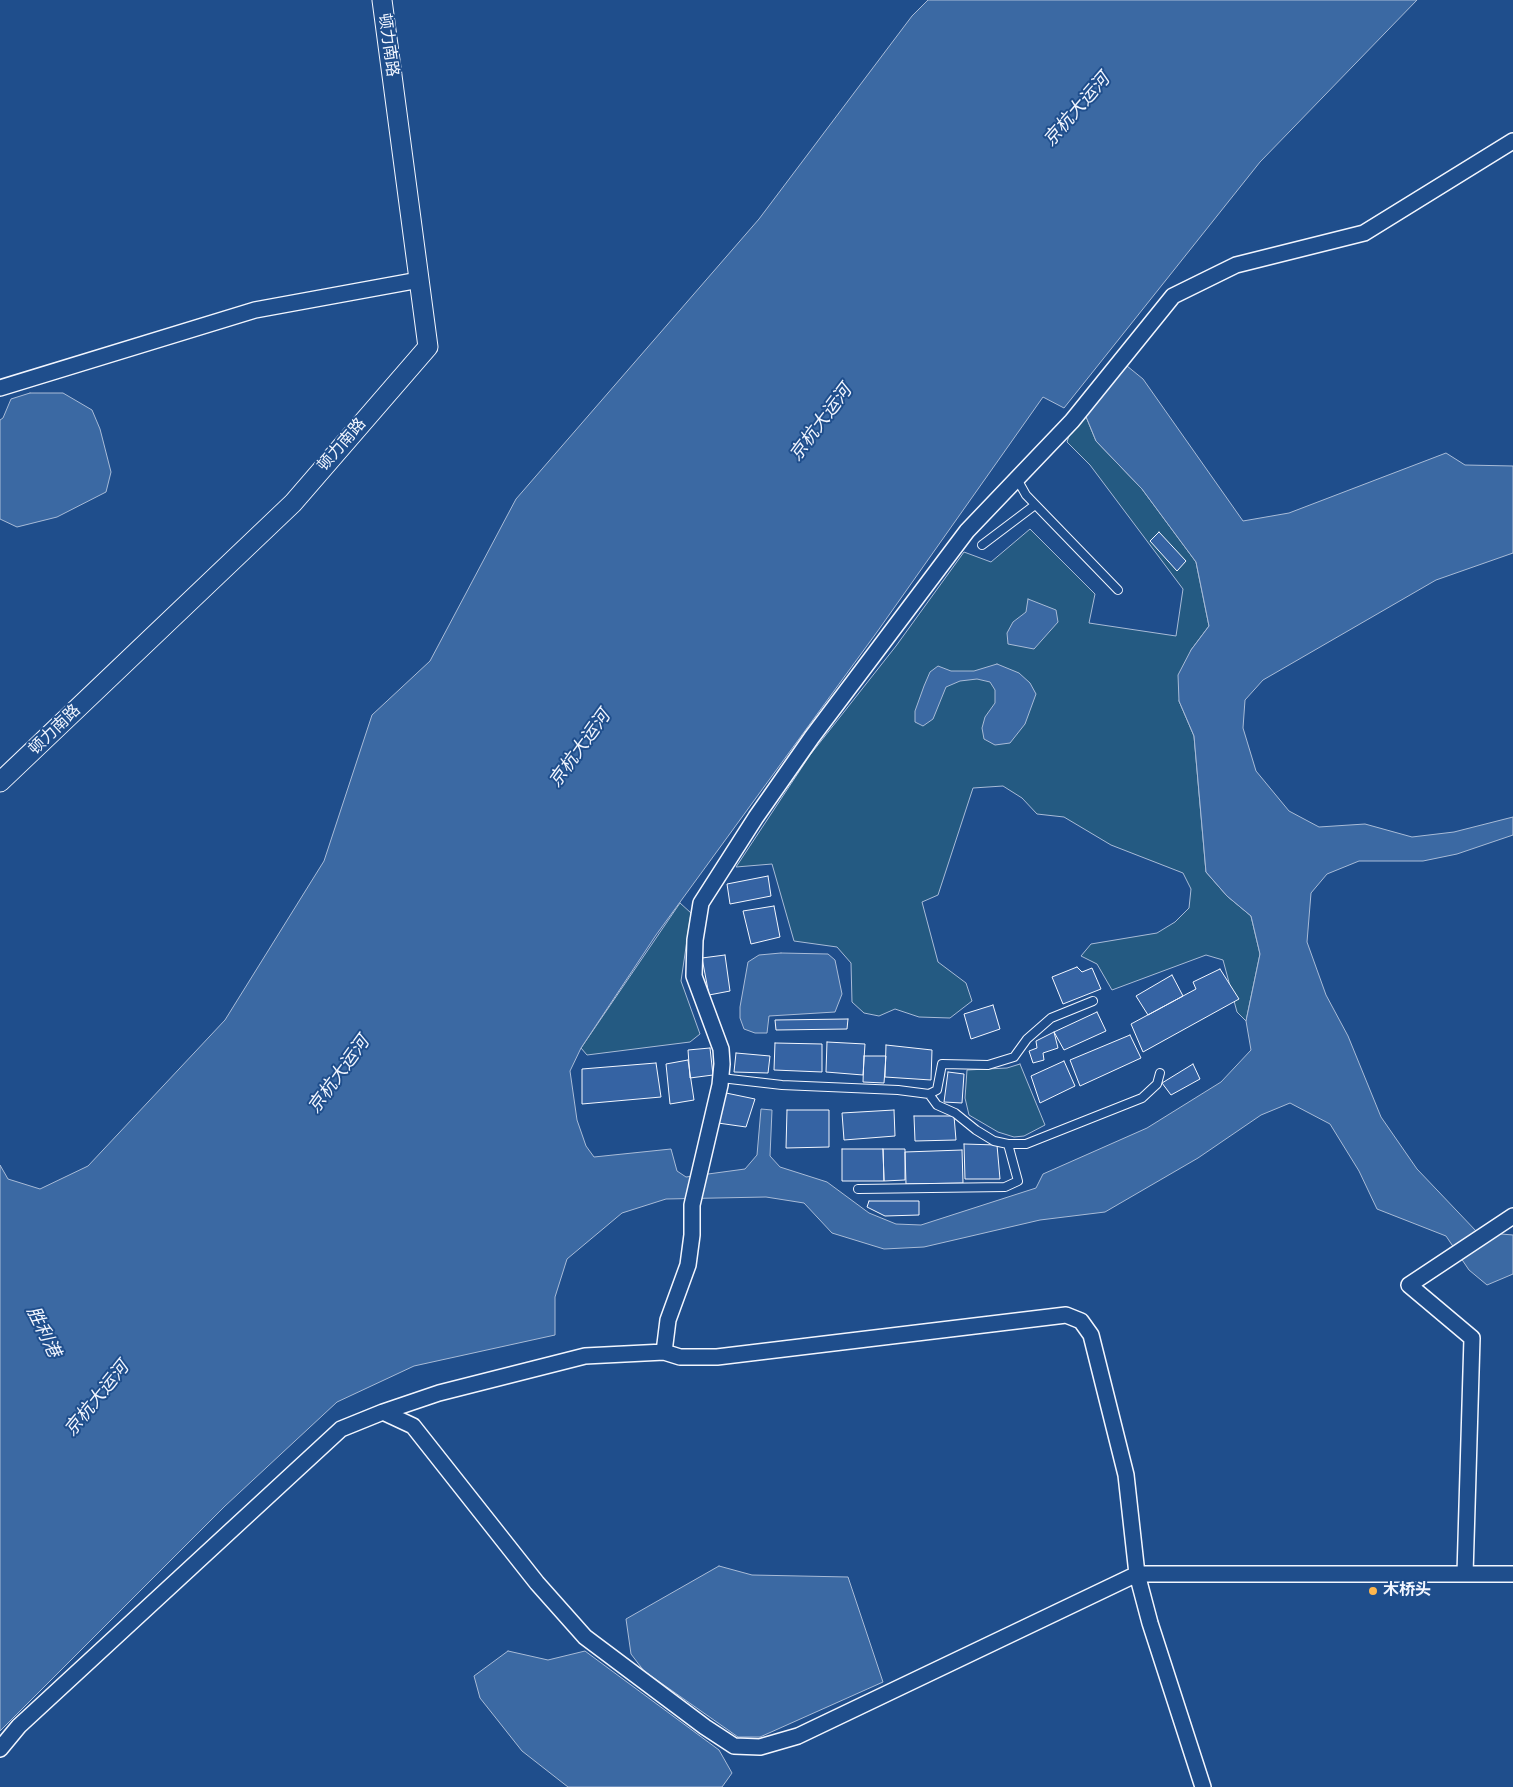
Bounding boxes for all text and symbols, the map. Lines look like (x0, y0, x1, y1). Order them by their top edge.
street label: 顿力南路 (374, 12, 402, 78)
water label: 京杭大运河 (1039, 69, 1115, 151)
water label: 京杭大运河 (785, 381, 857, 465)
street label: 顿力南路 (314, 415, 370, 475)
street label: 顿力南路 (25, 701, 85, 759)
water label: 京杭大运河 (545, 706, 615, 792)
water label: 京杭大运河 (304, 1032, 374, 1118)
water label: 胜利港 (21, 1303, 65, 1361)
water label: 京杭大运河 (60, 1357, 134, 1441)
place label: 木桥头 (1383, 1581, 1431, 1601)
marker: 木桥头 (1367, 1585, 1379, 1597)

